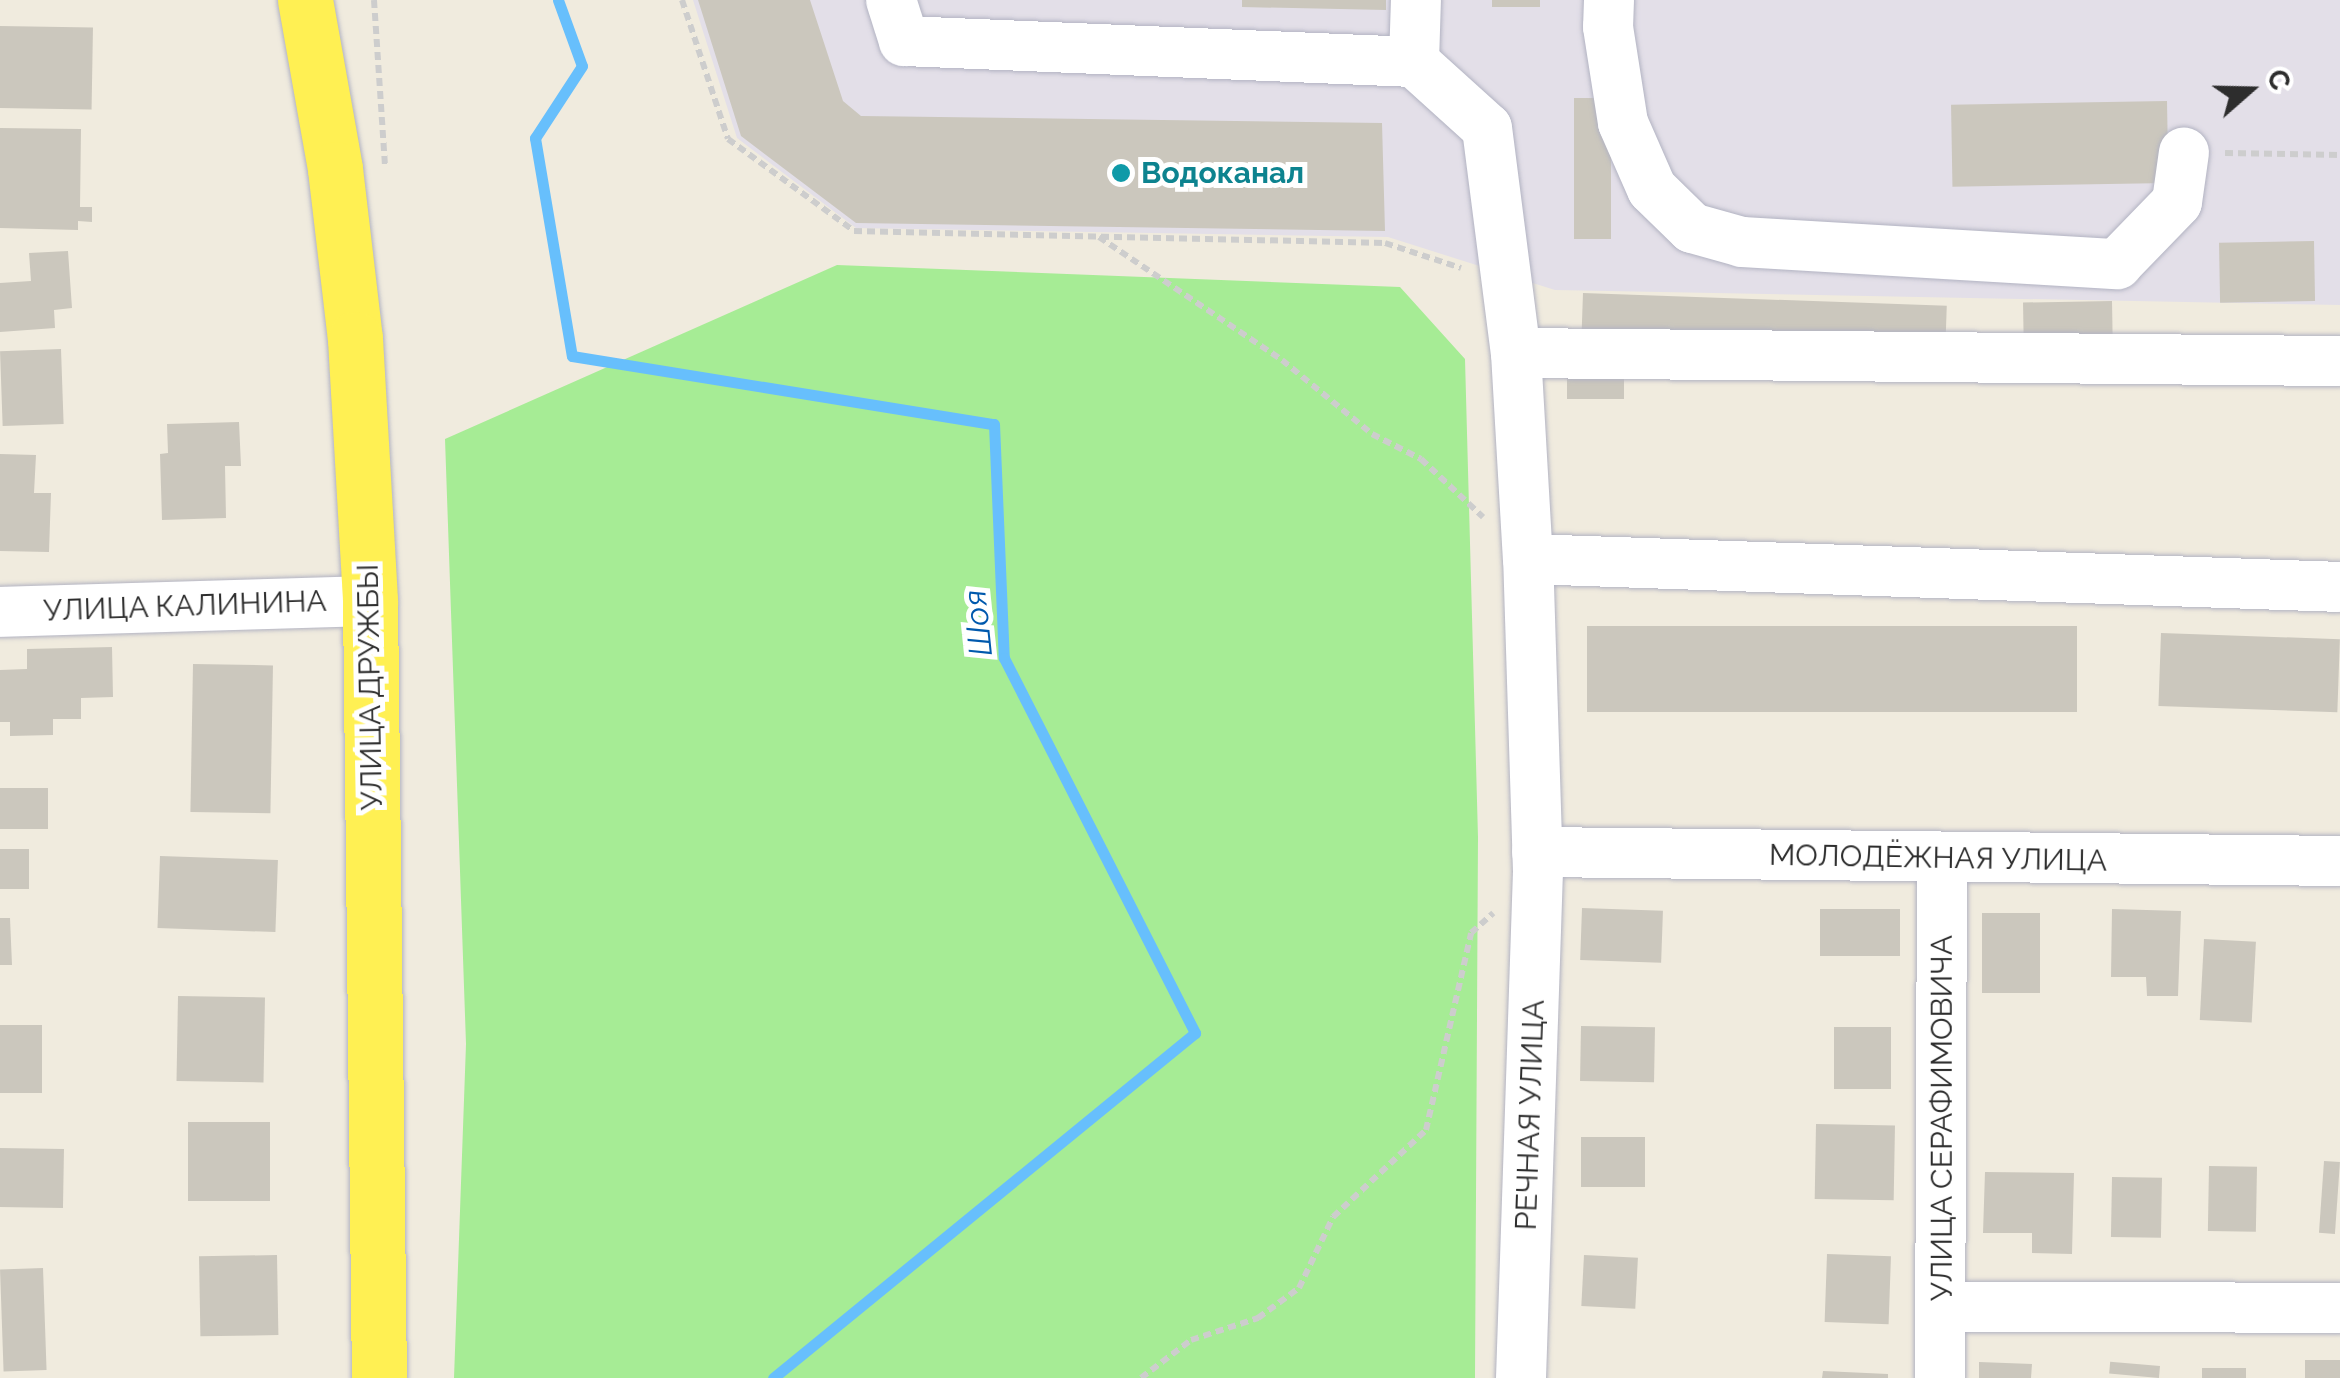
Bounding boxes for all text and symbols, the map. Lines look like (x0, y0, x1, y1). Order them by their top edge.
north arrow (2200, 40, 2300, 140)
text: С (2260, 65, 2297, 94)
place label: Водоканал (1141, 155, 1304, 191)
marker: Водоканал (1110, 162, 1132, 184)
street label: УЛИЦА ДРУЖБЫ (350, 563, 390, 811)
street label: УЛИЦА КАЛИНИНА (42, 583, 328, 629)
water label: Шоя (955, 588, 1001, 658)
street label: МОЛОДЁЖНАЯ УЛИЦА (1769, 837, 2107, 879)
street label: УЛИЦА СЕРАФИМОВИЧА (1924, 935, 1960, 1301)
street label: РЕЧНАЯ УЛИЦА (1508, 999, 1552, 1231)

